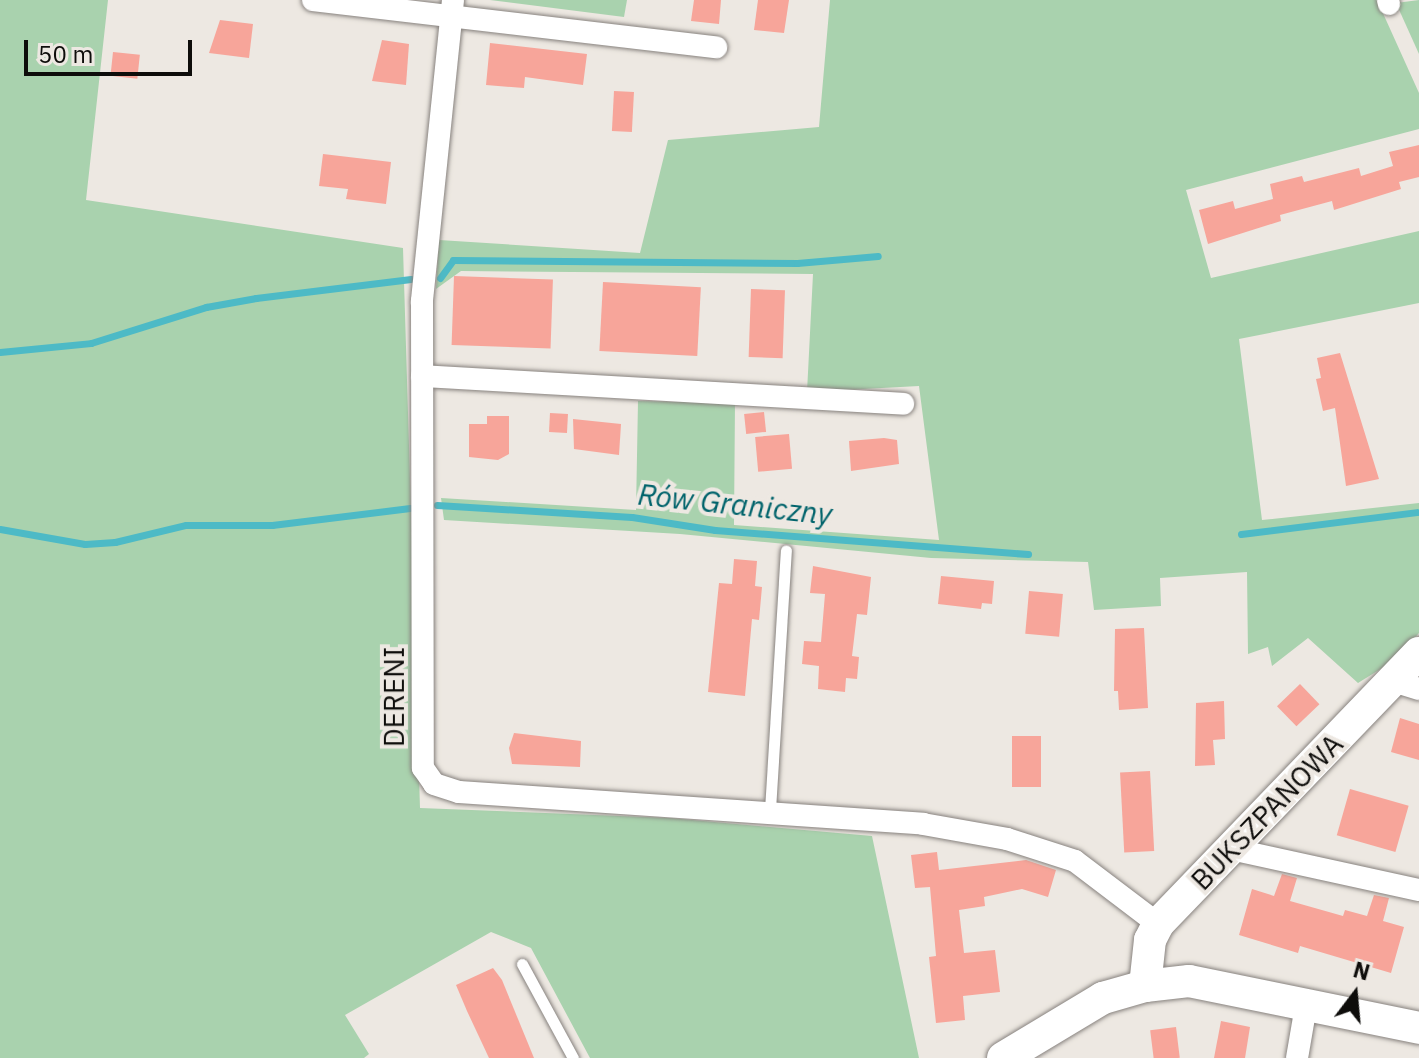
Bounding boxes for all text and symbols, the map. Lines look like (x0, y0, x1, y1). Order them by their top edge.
scale bar (28, 24, 196, 74)
text: 50 m (38, 38, 93, 70)
water label: Rów Graniczny (636, 476, 834, 532)
street label: DERENI (377, 647, 411, 747)
street label: BUKSZPANOWA (1184, 727, 1350, 897)
north arrow (1315, 954, 1395, 1034)
text: N (1350, 954, 1373, 987)

